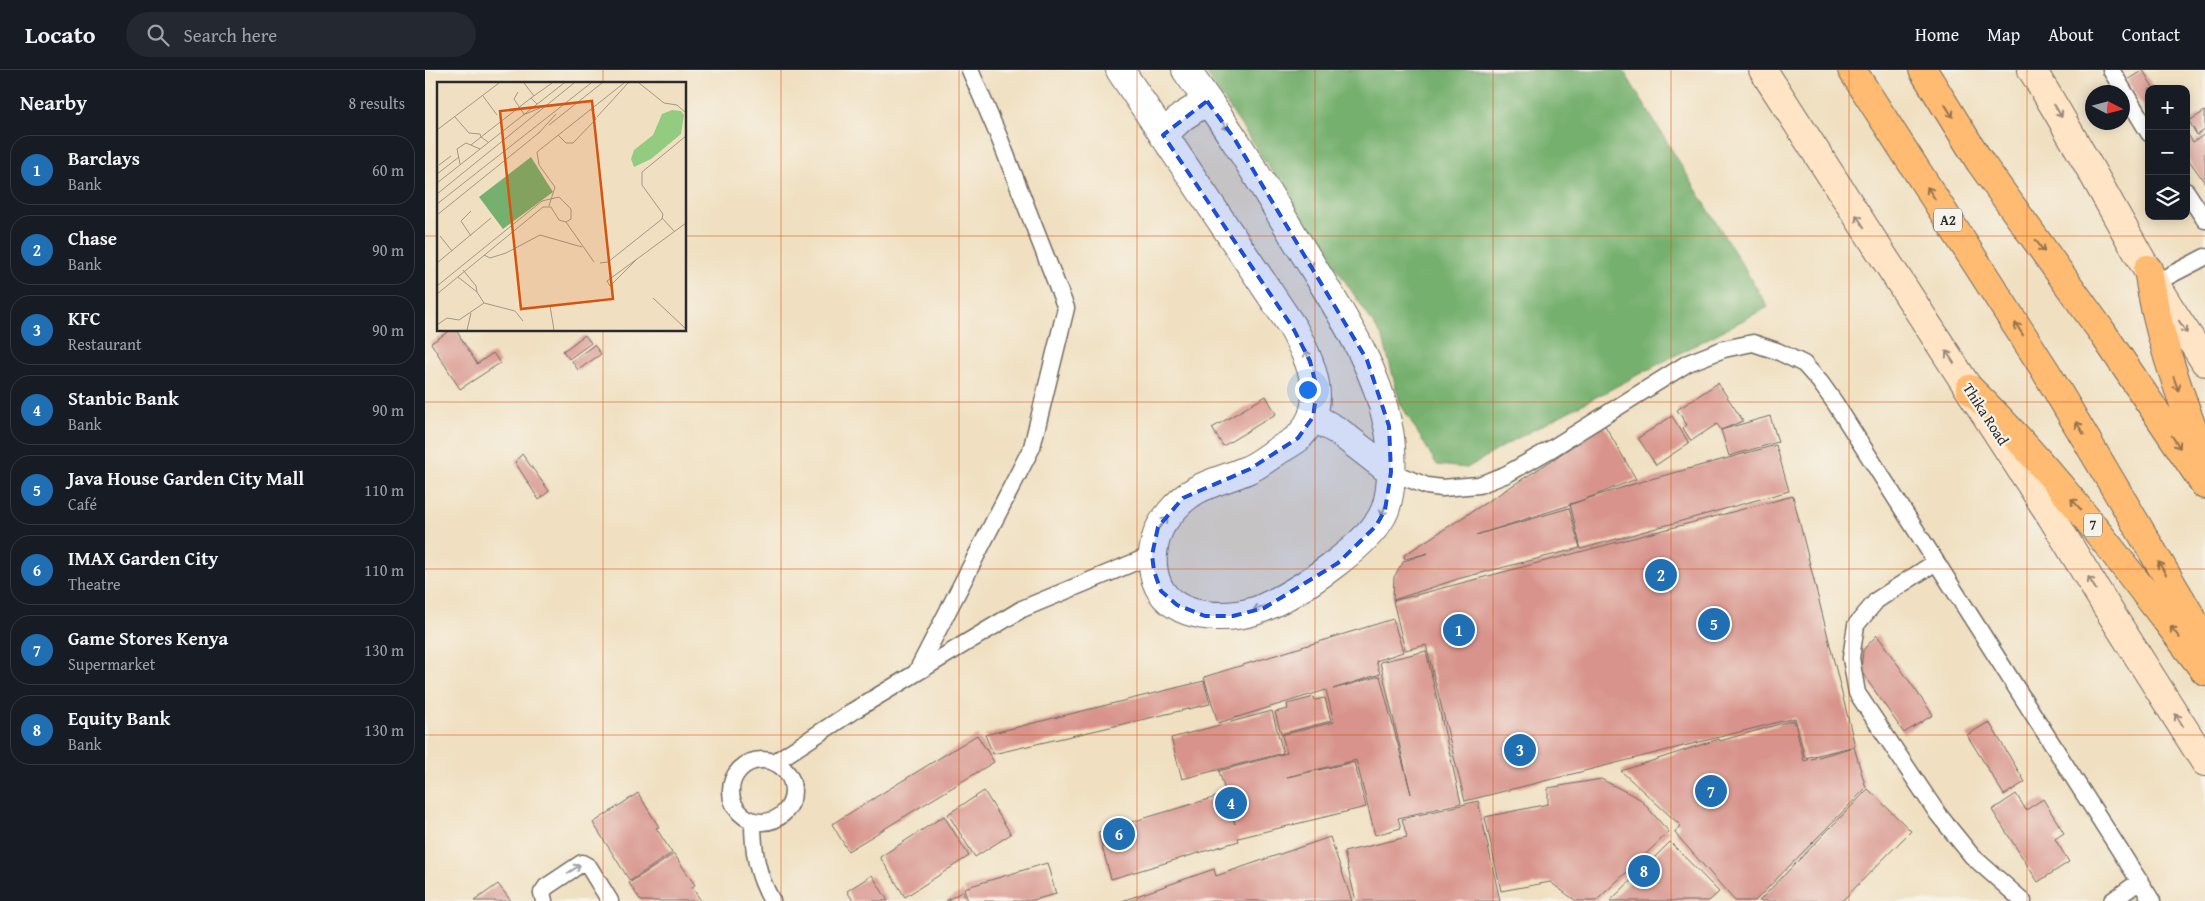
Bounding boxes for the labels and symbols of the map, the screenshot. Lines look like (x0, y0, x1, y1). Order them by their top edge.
inset map (437, 82, 686, 331)
north arrow (2085, 85, 2130, 130)
one-way arrow (1944, 104, 1954, 118)
one-way arrow (2053, 104, 2063, 118)
one-way arrow (1219, 117, 1229, 131)
one-way arrow (1925, 186, 1935, 200)
road number: A2 (1934, 208, 1962, 232)
one-way arrow (1855, 214, 1865, 228)
one-way arrow (2035, 238, 2045, 252)
one-way arrow (1305, 255, 1315, 269)
one-way arrow (2178, 320, 2188, 334)
one-way arrow (2014, 323, 2024, 337)
one-way arrow (1302, 350, 1312, 365)
one-way arrow (1944, 350, 1954, 364)
one-way arrow (2172, 376, 2181, 391)
your location (1295, 377, 1321, 403)
street label: Thika Road (1958, 379, 2014, 449)
one-way arrow (2074, 422, 2084, 436)
one-way arrow (2171, 435, 2181, 449)
one-way arrow (2070, 497, 2081, 510)
one-way arrow (1379, 501, 1389, 516)
road number: 7 (2084, 514, 2102, 536)
one-way arrow (1157, 516, 1168, 529)
pin: 2 (1645, 556, 1677, 594)
one-way arrow (2157, 562, 2167, 576)
one-way arrow (2087, 577, 2097, 591)
one-way arrow (1253, 604, 1268, 613)
pin: 5 (1698, 605, 1730, 643)
pin: 1 (1443, 611, 1475, 649)
one-way arrow (2170, 626, 2181, 639)
one-way arrow (2174, 714, 2184, 728)
pin: 3 (1504, 731, 1536, 769)
pin: 7 (1695, 772, 1727, 810)
pin: 4 (1215, 784, 1247, 822)
pin: 6 (1103, 815, 1135, 853)
pin: 8 (1628, 852, 1660, 890)
one-way arrow (567, 863, 581, 874)

